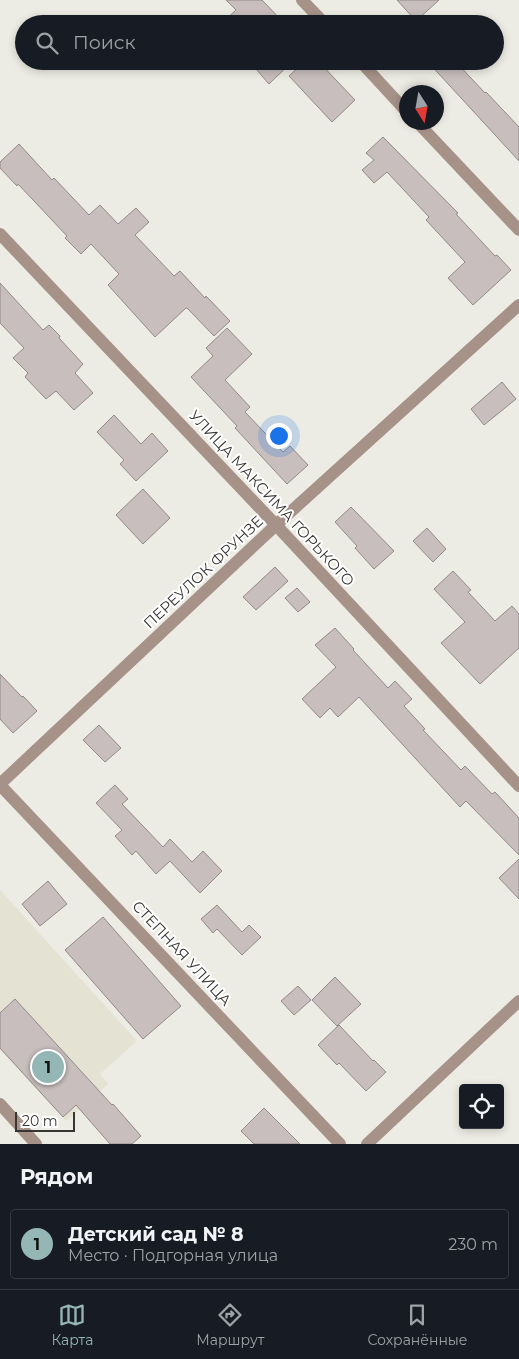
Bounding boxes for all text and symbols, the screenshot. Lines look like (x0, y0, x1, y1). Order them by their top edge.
search box (15, 15, 504, 70)
icon: search (33, 29, 61, 57)
text: Поиск (73, 31, 136, 54)
north arrow (399, 85, 444, 130)
street label: УЛИЦА МАКСИМА ГОРЬКОГО (185, 406, 359, 590)
your location (266, 423, 292, 449)
street label: ПЕРЕУЛОК ФРУНЗЕ (139, 512, 267, 632)
street label: СТЕПНАЯ УЛИЦА (128, 896, 236, 1010)
pin: 1 (32, 1048, 64, 1086)
map controls (459, 1084, 504, 1129)
button: locate (459, 1084, 504, 1129)
scale bar (15, 1109, 75, 1132)
text: 20 m (22, 1112, 58, 1130)
text: Рядом (20, 1164, 93, 1189)
text: Детский сад № 8 (68, 1223, 244, 1246)
text: 1 (34, 1235, 40, 1254)
text: 230 m (448, 1235, 498, 1254)
text: Место · Подгорная улица (68, 1246, 278, 1265)
tab: Карта (51, 1301, 93, 1349)
tab: Маршрут (196, 1301, 264, 1349)
tab: Сохранённые (367, 1301, 467, 1349)

